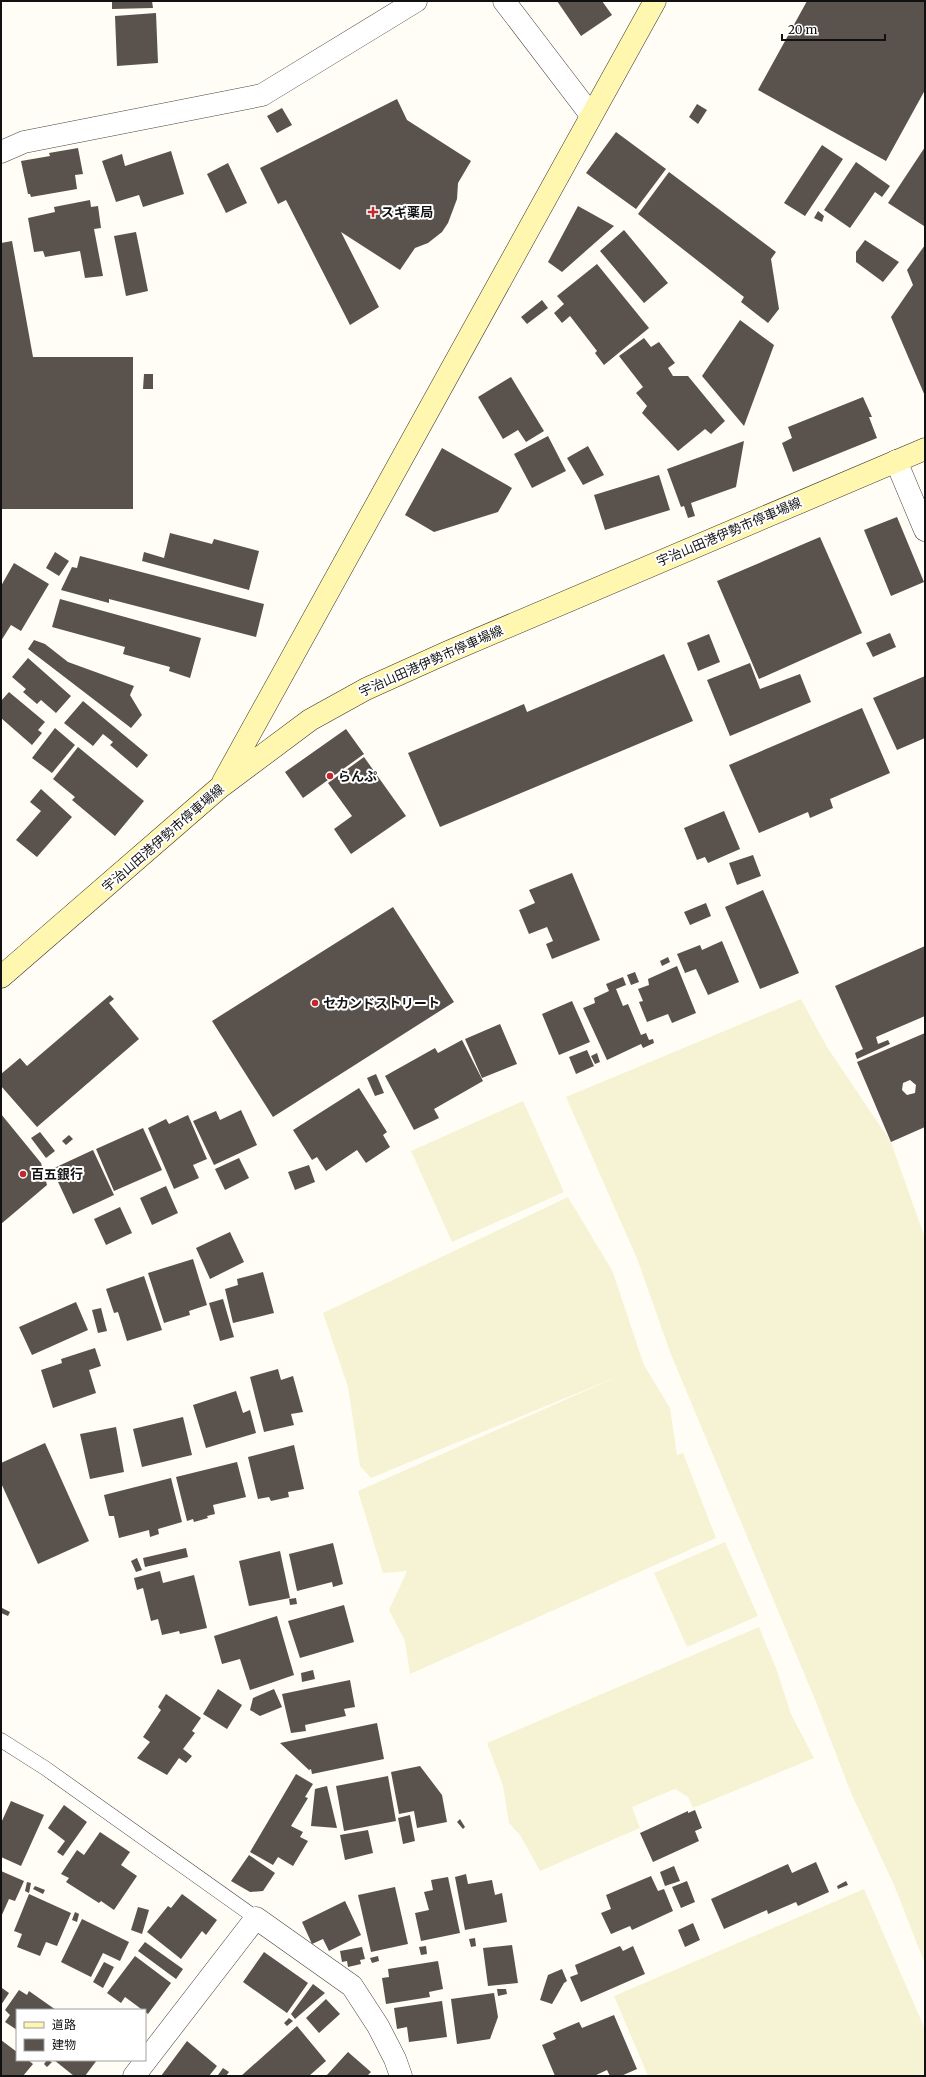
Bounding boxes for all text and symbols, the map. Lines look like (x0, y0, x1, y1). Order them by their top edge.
scale bar (782, 16, 885, 42)
text: 20 m (788, 22, 817, 37)
place label: スギ薬局 (381, 204, 433, 221)
marker: スギ薬局 (368, 207, 378, 217)
street label: 宇治山田港伊勢市停車場線 (654, 494, 804, 570)
street label: 宇治山田港伊勢市停車場線 (356, 622, 506, 700)
place label: らんぷ (338, 768, 377, 785)
marker: らんぷ (325, 771, 335, 781)
street label: 宇治山田港伊勢市停車場線 (99, 780, 227, 896)
place label: セカンドストリート (323, 995, 440, 1012)
marker: セカンドストリート (310, 998, 320, 1008)
place label: 百五銀行 (31, 1166, 83, 1183)
marker: 百五銀行 (18, 1169, 28, 1179)
legend (16, 2009, 146, 2061)
text: 道路 (52, 2017, 76, 2032)
text: 建物 (52, 2037, 76, 2052)

